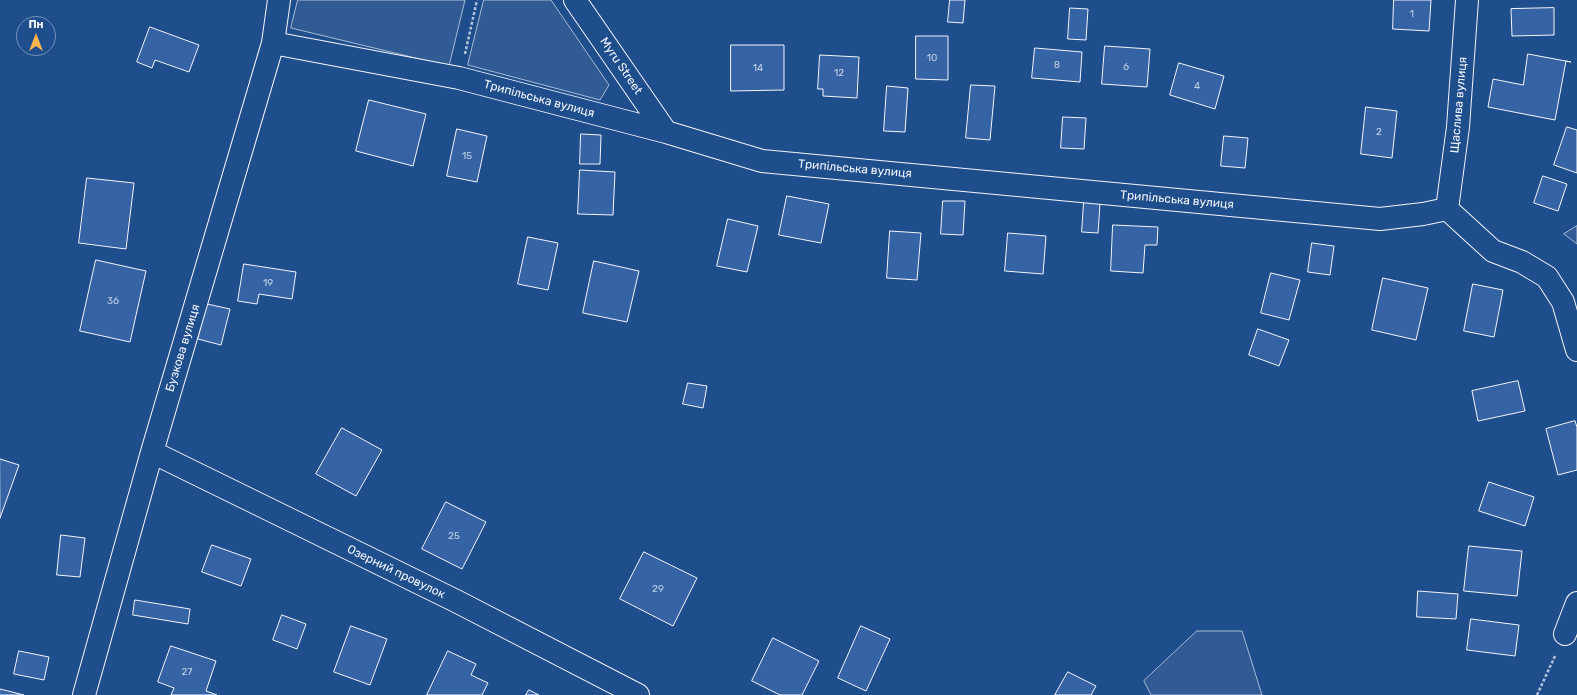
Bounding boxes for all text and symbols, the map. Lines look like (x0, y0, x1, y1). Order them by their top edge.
house number: 1 (1410, 8, 1414, 20)
north arrow (16, 16, 56, 56)
text: Пн (28, 18, 44, 31)
street label: Myru Street (597, 35, 645, 97)
house number: 10 (927, 52, 937, 64)
street label: Щаслива вулиця (1448, 56, 1470, 154)
house number: 8 (1054, 59, 1060, 71)
house number: 6 (1123, 61, 1129, 73)
house number: 14 (753, 62, 763, 74)
house number: 12 (834, 67, 844, 79)
street label: Трипільська вулиця (482, 77, 596, 121)
house number: 4 (1194, 80, 1200, 92)
house number: 2 (1376, 126, 1382, 138)
house number: 15 (462, 150, 472, 162)
street label: Трипільська вулиця (797, 157, 913, 181)
street label: Трипільська вулиця (1119, 188, 1235, 212)
house number: 19 (263, 277, 273, 289)
house number: 36 (107, 295, 119, 307)
street label: Бузкова вулиця (163, 302, 203, 394)
house number: 25 (448, 530, 460, 542)
street label: Озерний провулок (345, 542, 447, 602)
house number: 29 (652, 583, 664, 595)
house number: 27 (182, 666, 192, 678)

